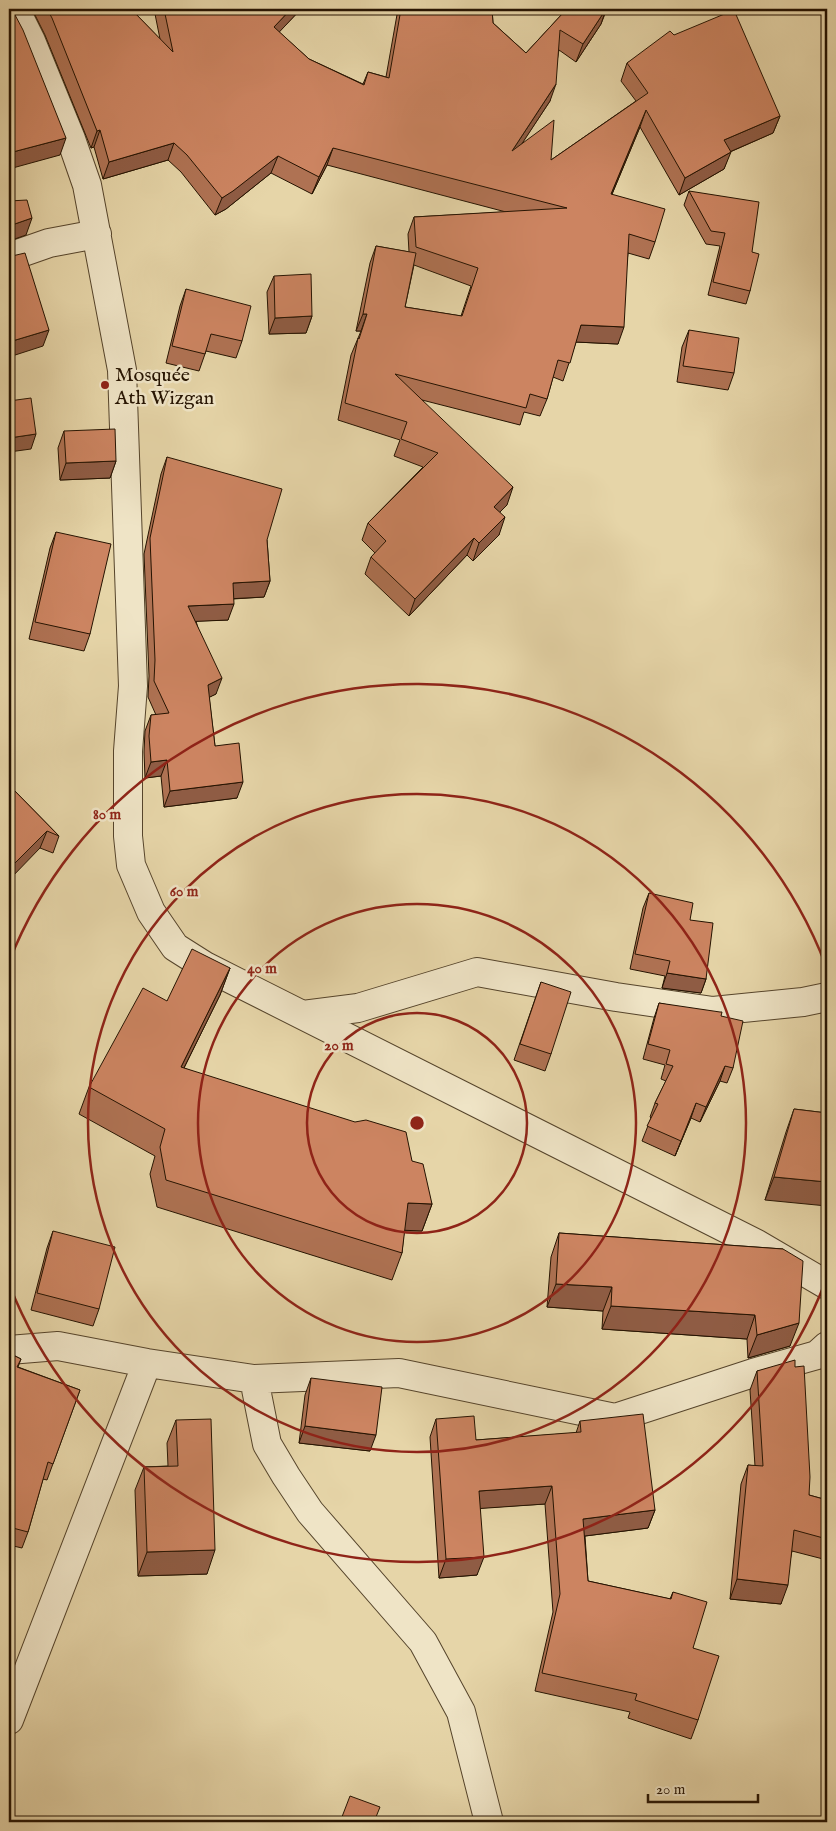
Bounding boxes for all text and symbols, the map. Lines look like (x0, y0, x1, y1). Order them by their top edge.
place label: Mosquée Ath Wizgan (114, 363, 215, 411)
marker: Mosquée Ath Wizgan (99, 379, 111, 391)
text: 80 m (93, 805, 121, 824)
text: 60 m (170, 882, 199, 901)
text: 40 m (247, 959, 277, 978)
text: 20 m (324, 1036, 354, 1055)
centre of rings (408, 1114, 426, 1132)
scale bar (648, 1771, 758, 1803)
text: 20 m (656, 1780, 686, 1799)

